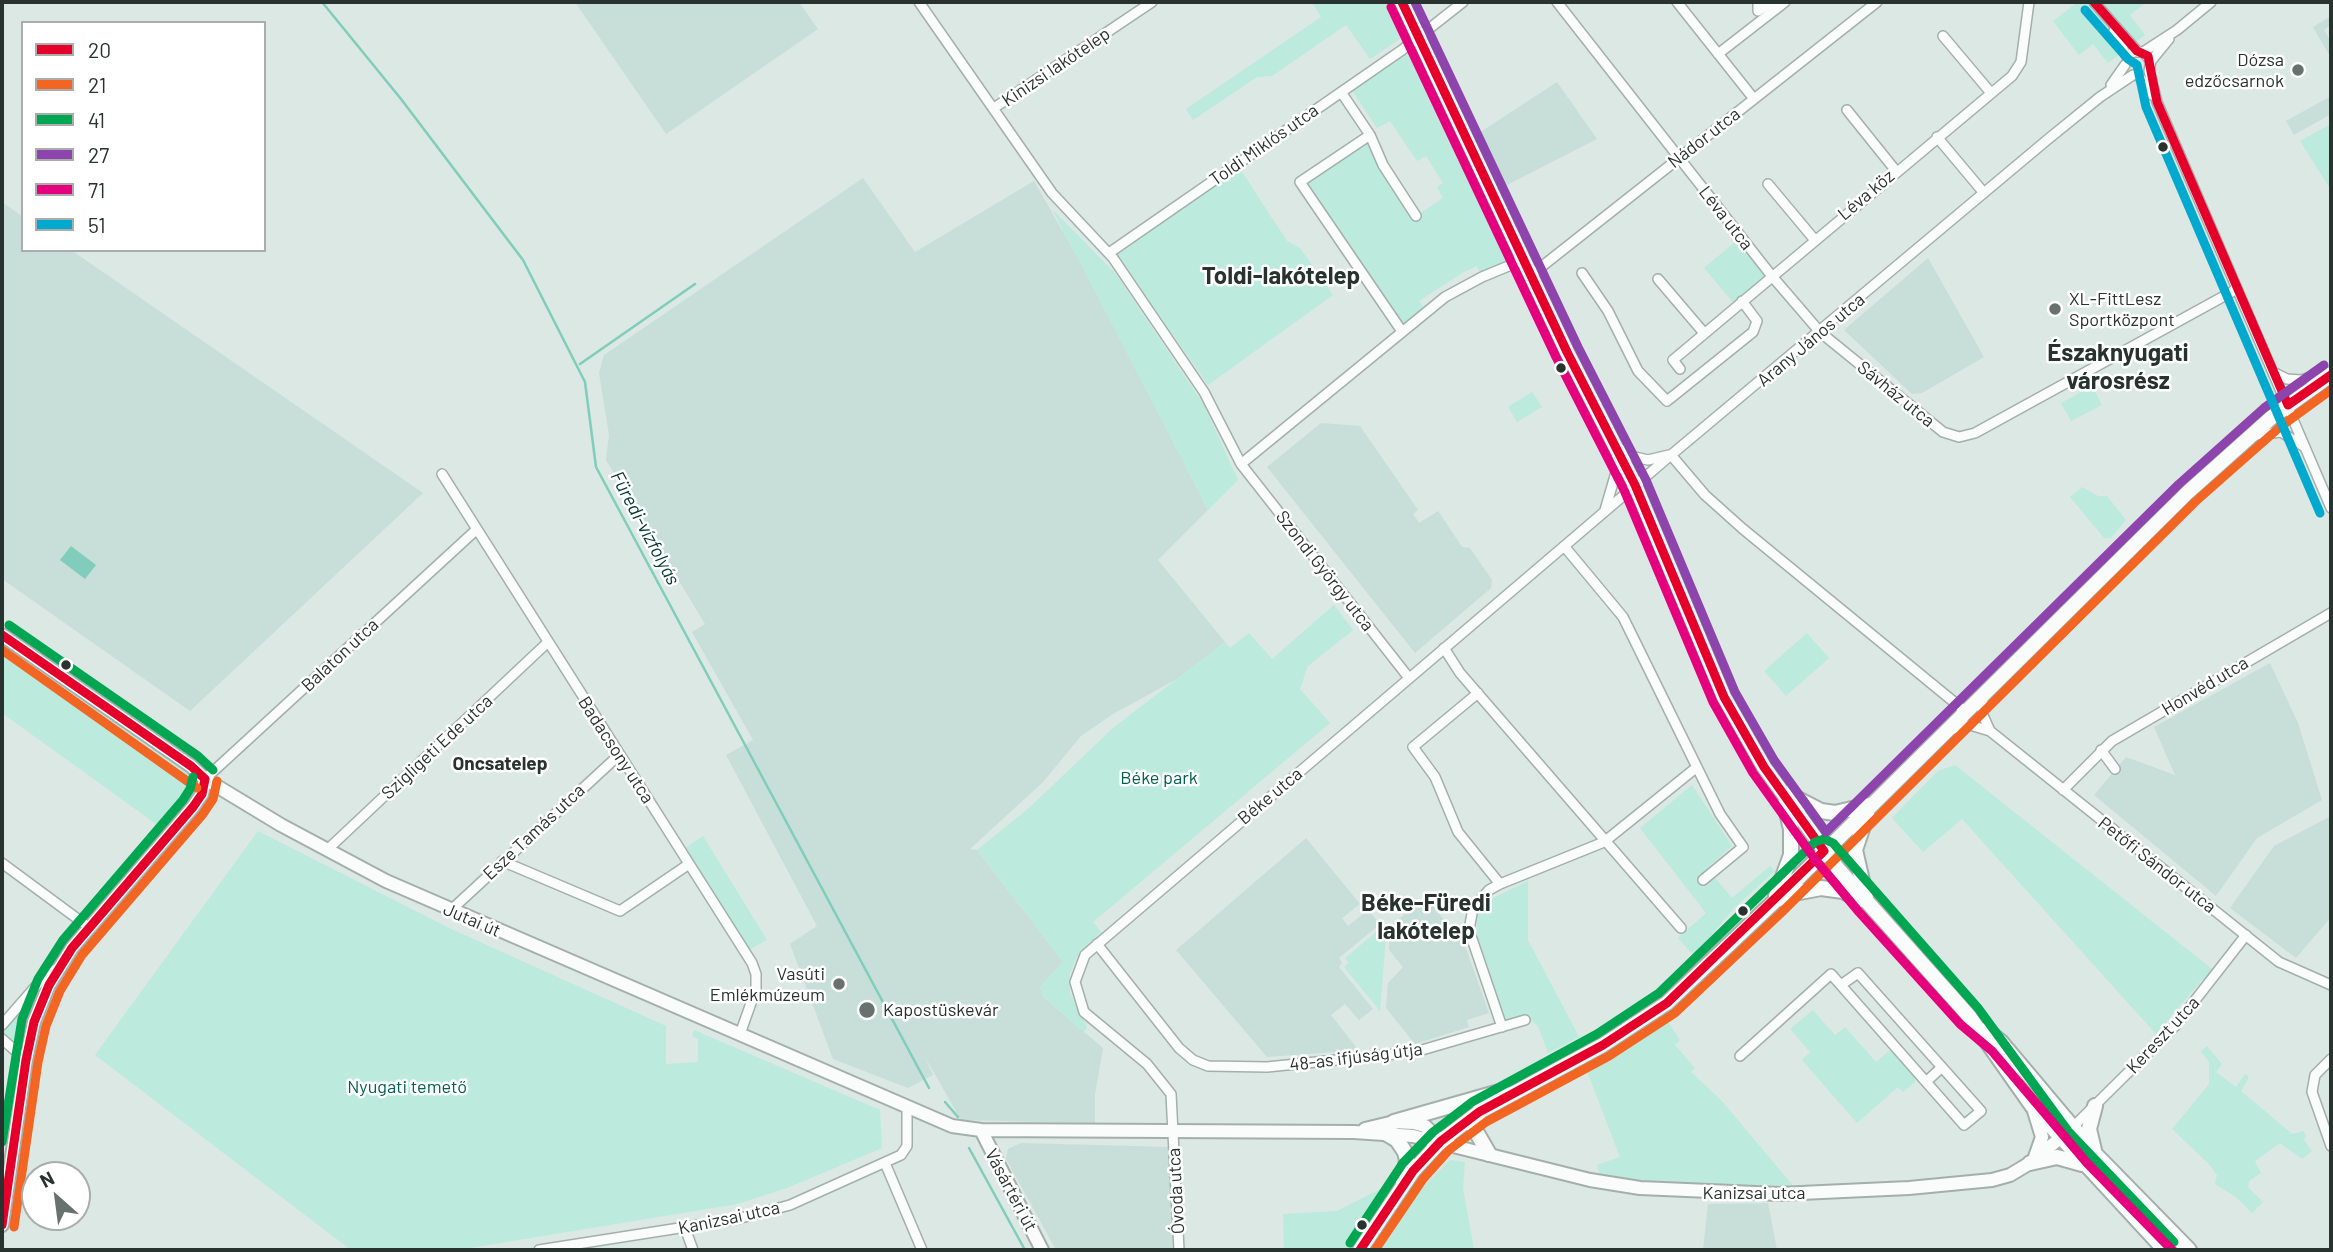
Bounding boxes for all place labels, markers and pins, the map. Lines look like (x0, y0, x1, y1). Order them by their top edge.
place label: Dózsa edzőcsarnok (2185, 49, 2284, 92)
marker: Dózsa edzőcsarnok (2290, 62, 2306, 78)
unlabelled marker (2156, 140, 2170, 154)
place label: XL-FittLesz Sportközpont (2069, 288, 2175, 330)
marker: XL-FittLesz Sportközpont (2047, 301, 2063, 317)
unlabelled marker (1554, 361, 1568, 375)
unlabelled marker (59, 658, 73, 672)
unlabelled marker (1736, 904, 1750, 918)
place label: Vasúti Emlékmúzeum (710, 963, 825, 1006)
marker: Vasúti Emlékmúzeum (831, 976, 847, 992)
place label: Kapostüskevár (883, 999, 998, 1021)
marker: Kapostüskevár (857, 1000, 877, 1020)
unlabelled marker (1355, 1218, 1369, 1232)

